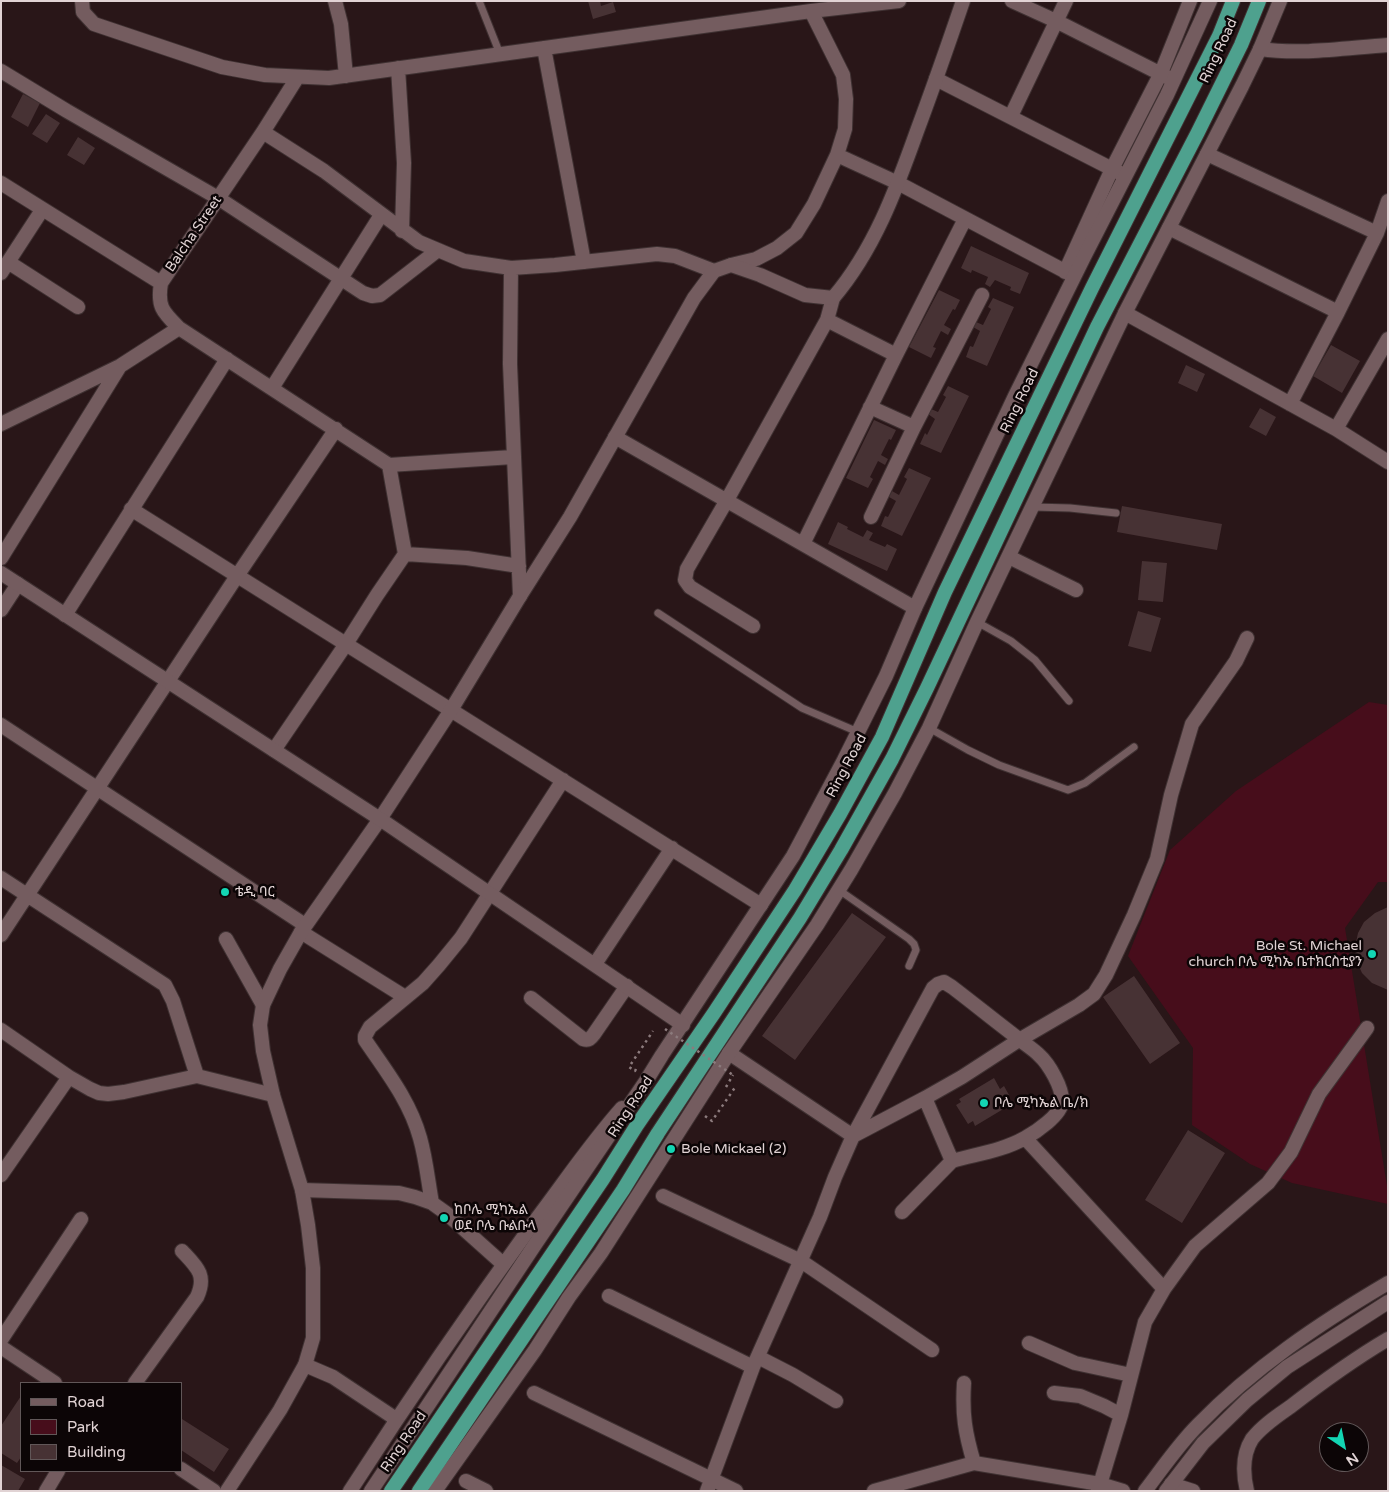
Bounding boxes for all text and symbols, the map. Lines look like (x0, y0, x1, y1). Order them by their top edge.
street label: Ring Road (1197, 16, 1241, 86)
street label: Balcha Street (162, 193, 226, 275)
street label: Ring Road (997, 366, 1043, 436)
street label: Ring Road (823, 731, 871, 801)
place label: ቴዲ ባር (235, 884, 275, 900)
marker: ቴዲ ባር (219, 886, 231, 898)
place label: Bole St. Michael church ቦሌ ሚካኤ ቤተክርስቲያን (1189, 938, 1362, 970)
marker: Bole St. Michael church ቦሌ ሚካኤ ቤተክርስቲያን (1366, 948, 1378, 960)
street label: Ring Road (605, 1073, 657, 1141)
place label: ቦሌ ሚካኤል ቤ/ክ (994, 1095, 1089, 1111)
marker: ቦሌ ሚካኤል ቤ/ክ (978, 1097, 990, 1109)
place label: Bole Mickael (2) (681, 1141, 786, 1157)
marker: Bole Mickael (2) (665, 1143, 677, 1155)
place label: ከቦሌ ሚካኤል ወደ ቦሌ ቡልቡላ (454, 1202, 536, 1234)
marker: ከቦሌ ሚካኤል ወደ ቦሌ ቡልቡላ (438, 1212, 450, 1224)
legend (20, 1382, 182, 1472)
text: Road (67, 1393, 105, 1411)
street label: Ring Road (378, 1408, 430, 1476)
text: Park (67, 1418, 99, 1436)
north arrow (1319, 1422, 1369, 1472)
text: Building (67, 1443, 126, 1461)
text: N (1343, 1449, 1362, 1469)

